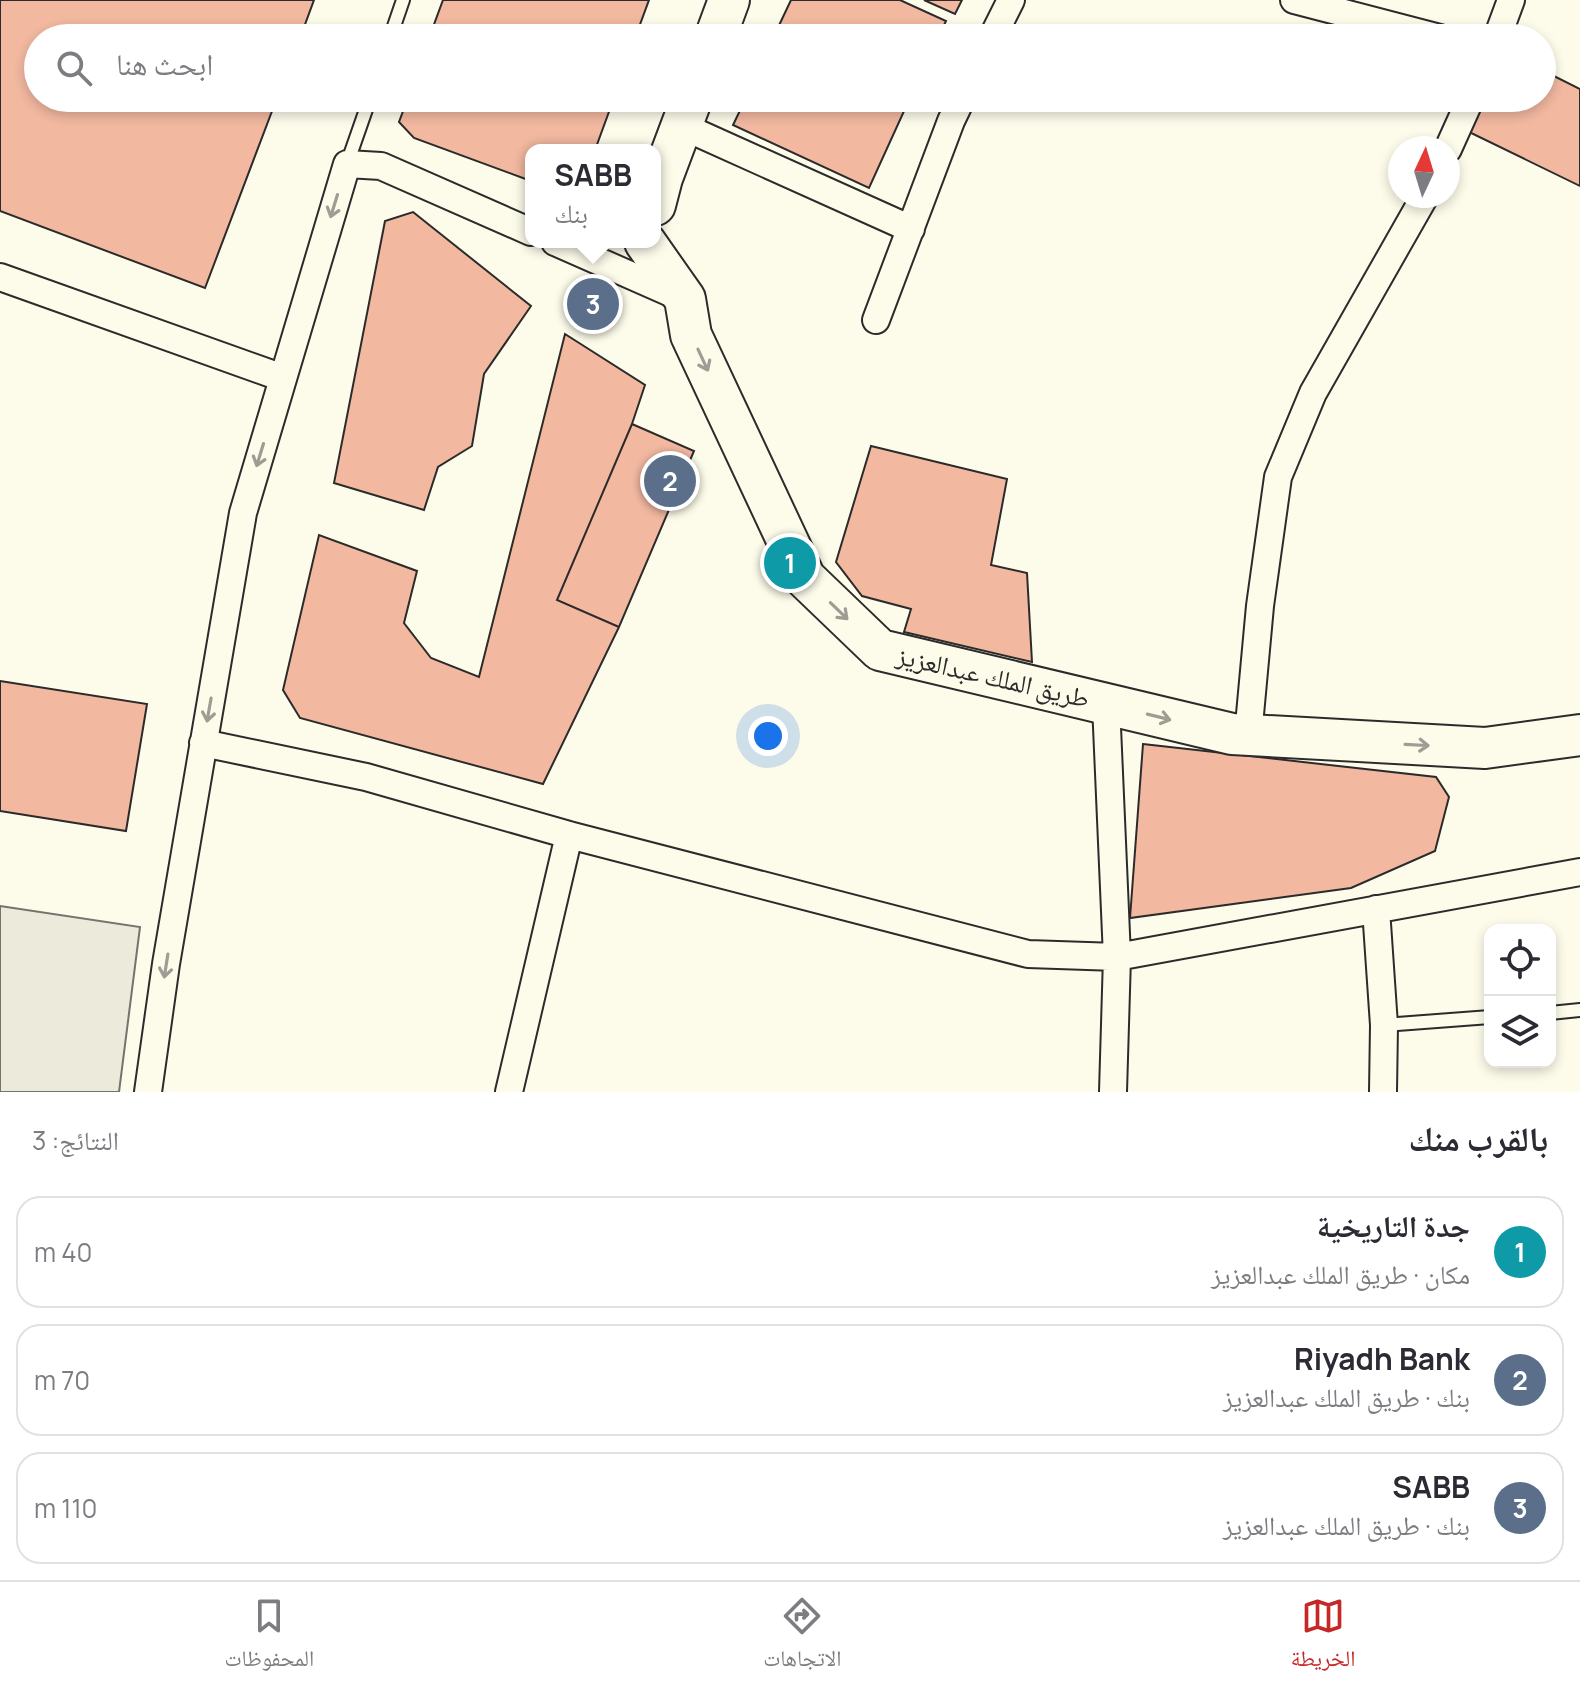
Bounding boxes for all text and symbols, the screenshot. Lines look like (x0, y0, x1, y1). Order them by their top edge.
search box (24, 24, 1556, 112)
text: ابحث هنا (116, 43, 213, 84)
icon: search (52, 46, 96, 90)
north arrow (1388, 136, 1460, 208)
popup (525, 144, 661, 248)
text: SABB (554, 154, 632, 195)
one-way arrow (326, 193, 341, 219)
text: بنك (554, 195, 588, 231)
pin: 3 (567, 274, 619, 334)
one-way arrow (696, 347, 711, 371)
one-way arrow (252, 442, 267, 468)
pin: 2 (644, 451, 696, 511)
pin: 1 (764, 533, 816, 593)
one-way arrow (829, 601, 849, 620)
street label: طريق الملك عبدالعزيز (892, 636, 1093, 716)
one-way arrow (201, 697, 216, 722)
one-way arrow (1146, 710, 1171, 725)
your location (748, 716, 788, 756)
one-way arrow (1403, 737, 1430, 752)
map controls (1484, 924, 1556, 1068)
button: locate (1484, 924, 1556, 996)
one-way arrow (158, 953, 173, 979)
button: layers (1484, 996, 1556, 1068)
text: بالقرب منك (1408, 1115, 1548, 1161)
text: النتائج: 3 (32, 1122, 119, 1158)
text: جدة التاريخية (1317, 1205, 1470, 1246)
text: 40 m (34, 1234, 92, 1270)
text: 1 (1514, 1234, 1526, 1270)
text: مكان · طريق الملك عبدالعزيز (1211, 1256, 1470, 1292)
text: Riyadh Bank (1294, 1338, 1470, 1379)
text: 70 m (34, 1362, 90, 1398)
text: 2 (1512, 1362, 1528, 1398)
text: بنك · طريق الملك عبدالعزيز (1223, 1379, 1470, 1415)
text: SABB (1392, 1466, 1470, 1507)
text: 110 m (34, 1490, 97, 1526)
text: 3 (1512, 1490, 1528, 1526)
text: بنك · طريق الملك عبدالعزيز (1223, 1507, 1470, 1543)
tab: المحفوظات (225, 1594, 314, 1680)
tab: الاتجاهات (763, 1594, 841, 1680)
tab: الخريطة (1291, 1594, 1355, 1680)

